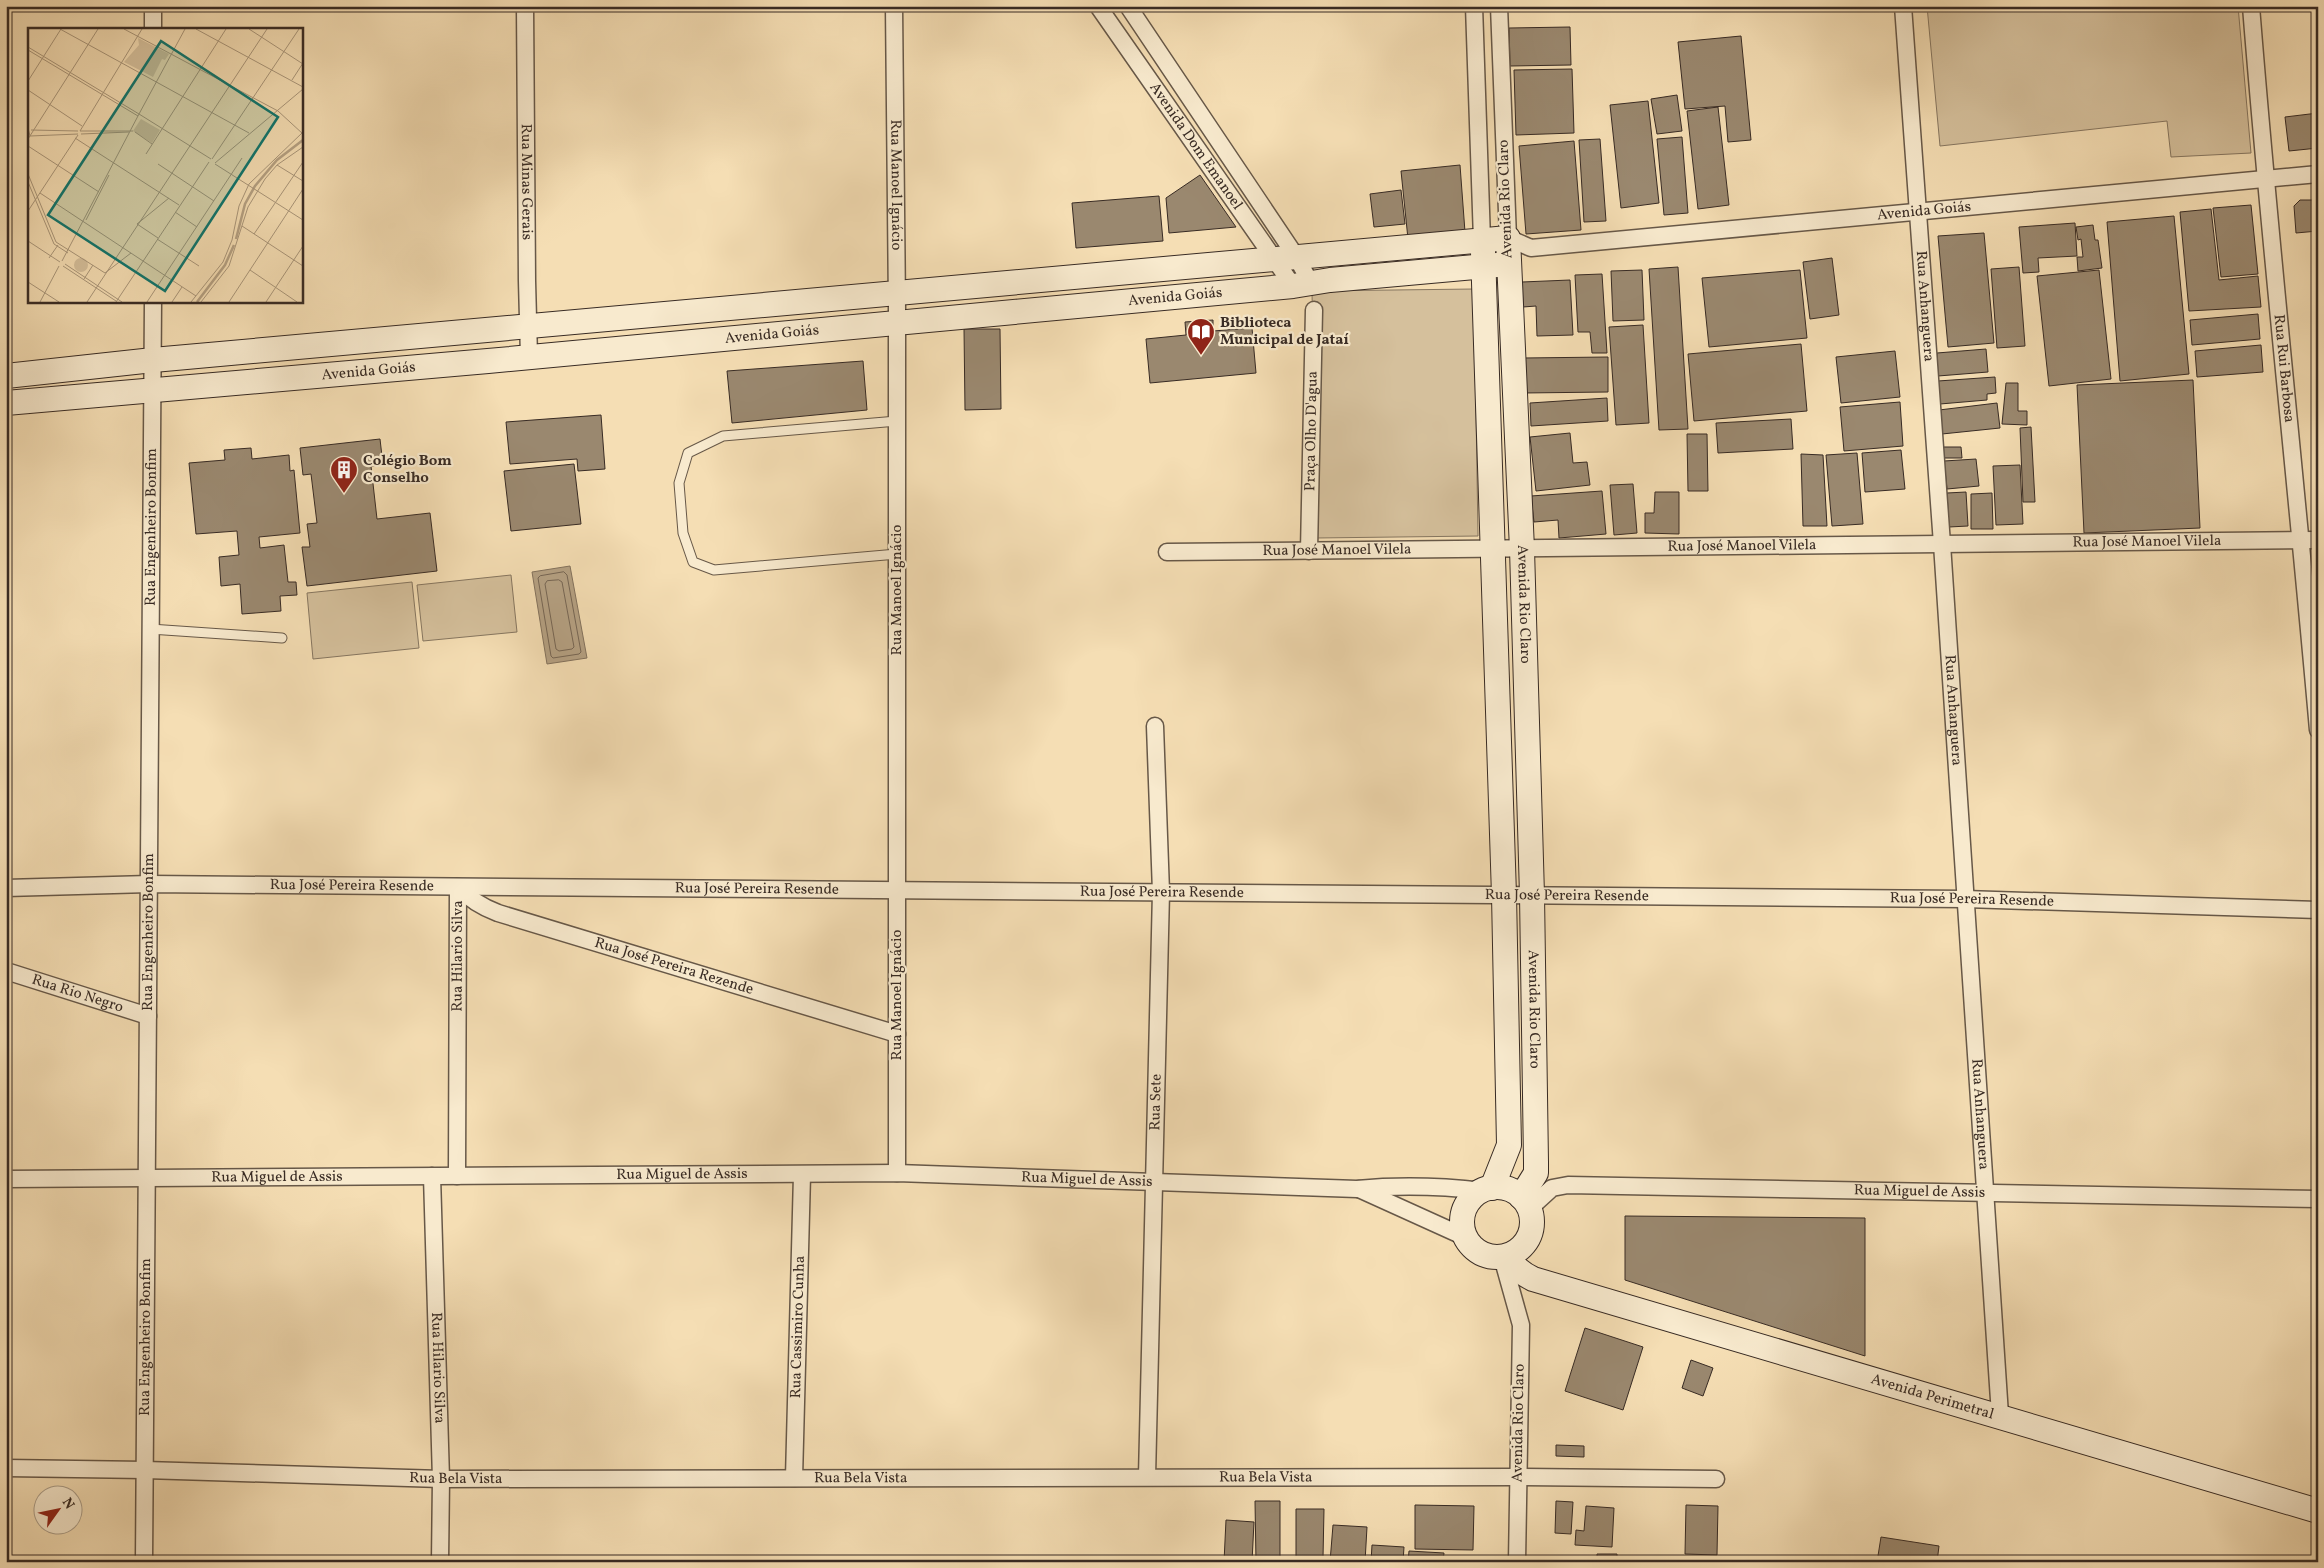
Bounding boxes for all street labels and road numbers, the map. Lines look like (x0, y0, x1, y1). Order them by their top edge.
street label: Avenida Dom Emanoel (1144, 79, 1247, 214)
street label: Rua Manoel Ignácio (885, 119, 907, 251)
street label: Rua Minas Gerais (515, 124, 537, 240)
street label: Avenida Rio Claro (1493, 139, 1519, 259)
street label: Avenida Goiás (1876, 196, 1972, 226)
street label: Rua Anhanguera (1910, 250, 1939, 362)
street label: Avenida Goiás (1127, 282, 1223, 312)
street label: Rua Rui Barbosa (2268, 313, 2300, 424)
street label: Avenida Goiás (724, 320, 820, 349)
street label: Avenida Goiás (321, 357, 417, 386)
street label: Praça Olho D'agua (1300, 371, 1323, 491)
street label: Rua Engenheiro Bonfim (140, 448, 162, 606)
street label: Rua Manoel Ignácio (887, 525, 908, 655)
street label: Rua José Manoel Vilela (2072, 531, 2222, 553)
street label: Rua José Manoel Vilela (1667, 535, 1817, 557)
street label: Rua José Manoel Vilela (1262, 539, 1412, 562)
street label: Avenida Rio Claro (1511, 545, 1536, 664)
street label: Rua Anhanguera (1939, 654, 1967, 766)
street label: Rua Engenheiro Bonfim (137, 853, 160, 1011)
street label: Rua José Pereira Resende (270, 874, 434, 897)
street label: Rua José Pereira Resende (675, 878, 839, 900)
street label: Rua José Pereira Resende (1080, 881, 1244, 904)
street label: Rua José Pereira Resende (1485, 885, 1649, 907)
street label: Rua José Pereira Resende (1890, 888, 2054, 912)
street label: Rua Hilario Silva (447, 900, 468, 1012)
street label: Rua Manoel Ignácio (887, 930, 908, 1060)
street label: Rua José Pereira Rezende (592, 932, 756, 1000)
street label: Avenida Rio Claro (1522, 950, 1545, 1069)
street label: Rua Rio Negro (29, 969, 126, 1018)
street label: Rua Anhanguera (1966, 1058, 1994, 1171)
street label: Rua Sete (1145, 1073, 1167, 1131)
street label: Rua Miguel de Assis (616, 1164, 748, 1185)
street label: Rua Miguel de Assis (211, 1166, 343, 1188)
street label: Rua Miguel de Assis (1021, 1167, 1153, 1192)
street label: Rua Miguel de Assis (1854, 1180, 1985, 1203)
street label: Rua Cassimiro Cunha (786, 1255, 810, 1399)
street label: Rua Engenheiro Bonfim (135, 1258, 157, 1416)
street label: Rua Hilario Silva (426, 1312, 450, 1424)
street label: Avenida Rio Claro (1507, 1363, 1531, 1483)
street label: Avenida Perimetral (1868, 1369, 1996, 1425)
street label: Rua Bela Vista (1219, 1467, 1313, 1488)
street label: Rua Bela Vista (409, 1468, 503, 1490)
street label: Rua Bela Vista (814, 1468, 908, 1489)

